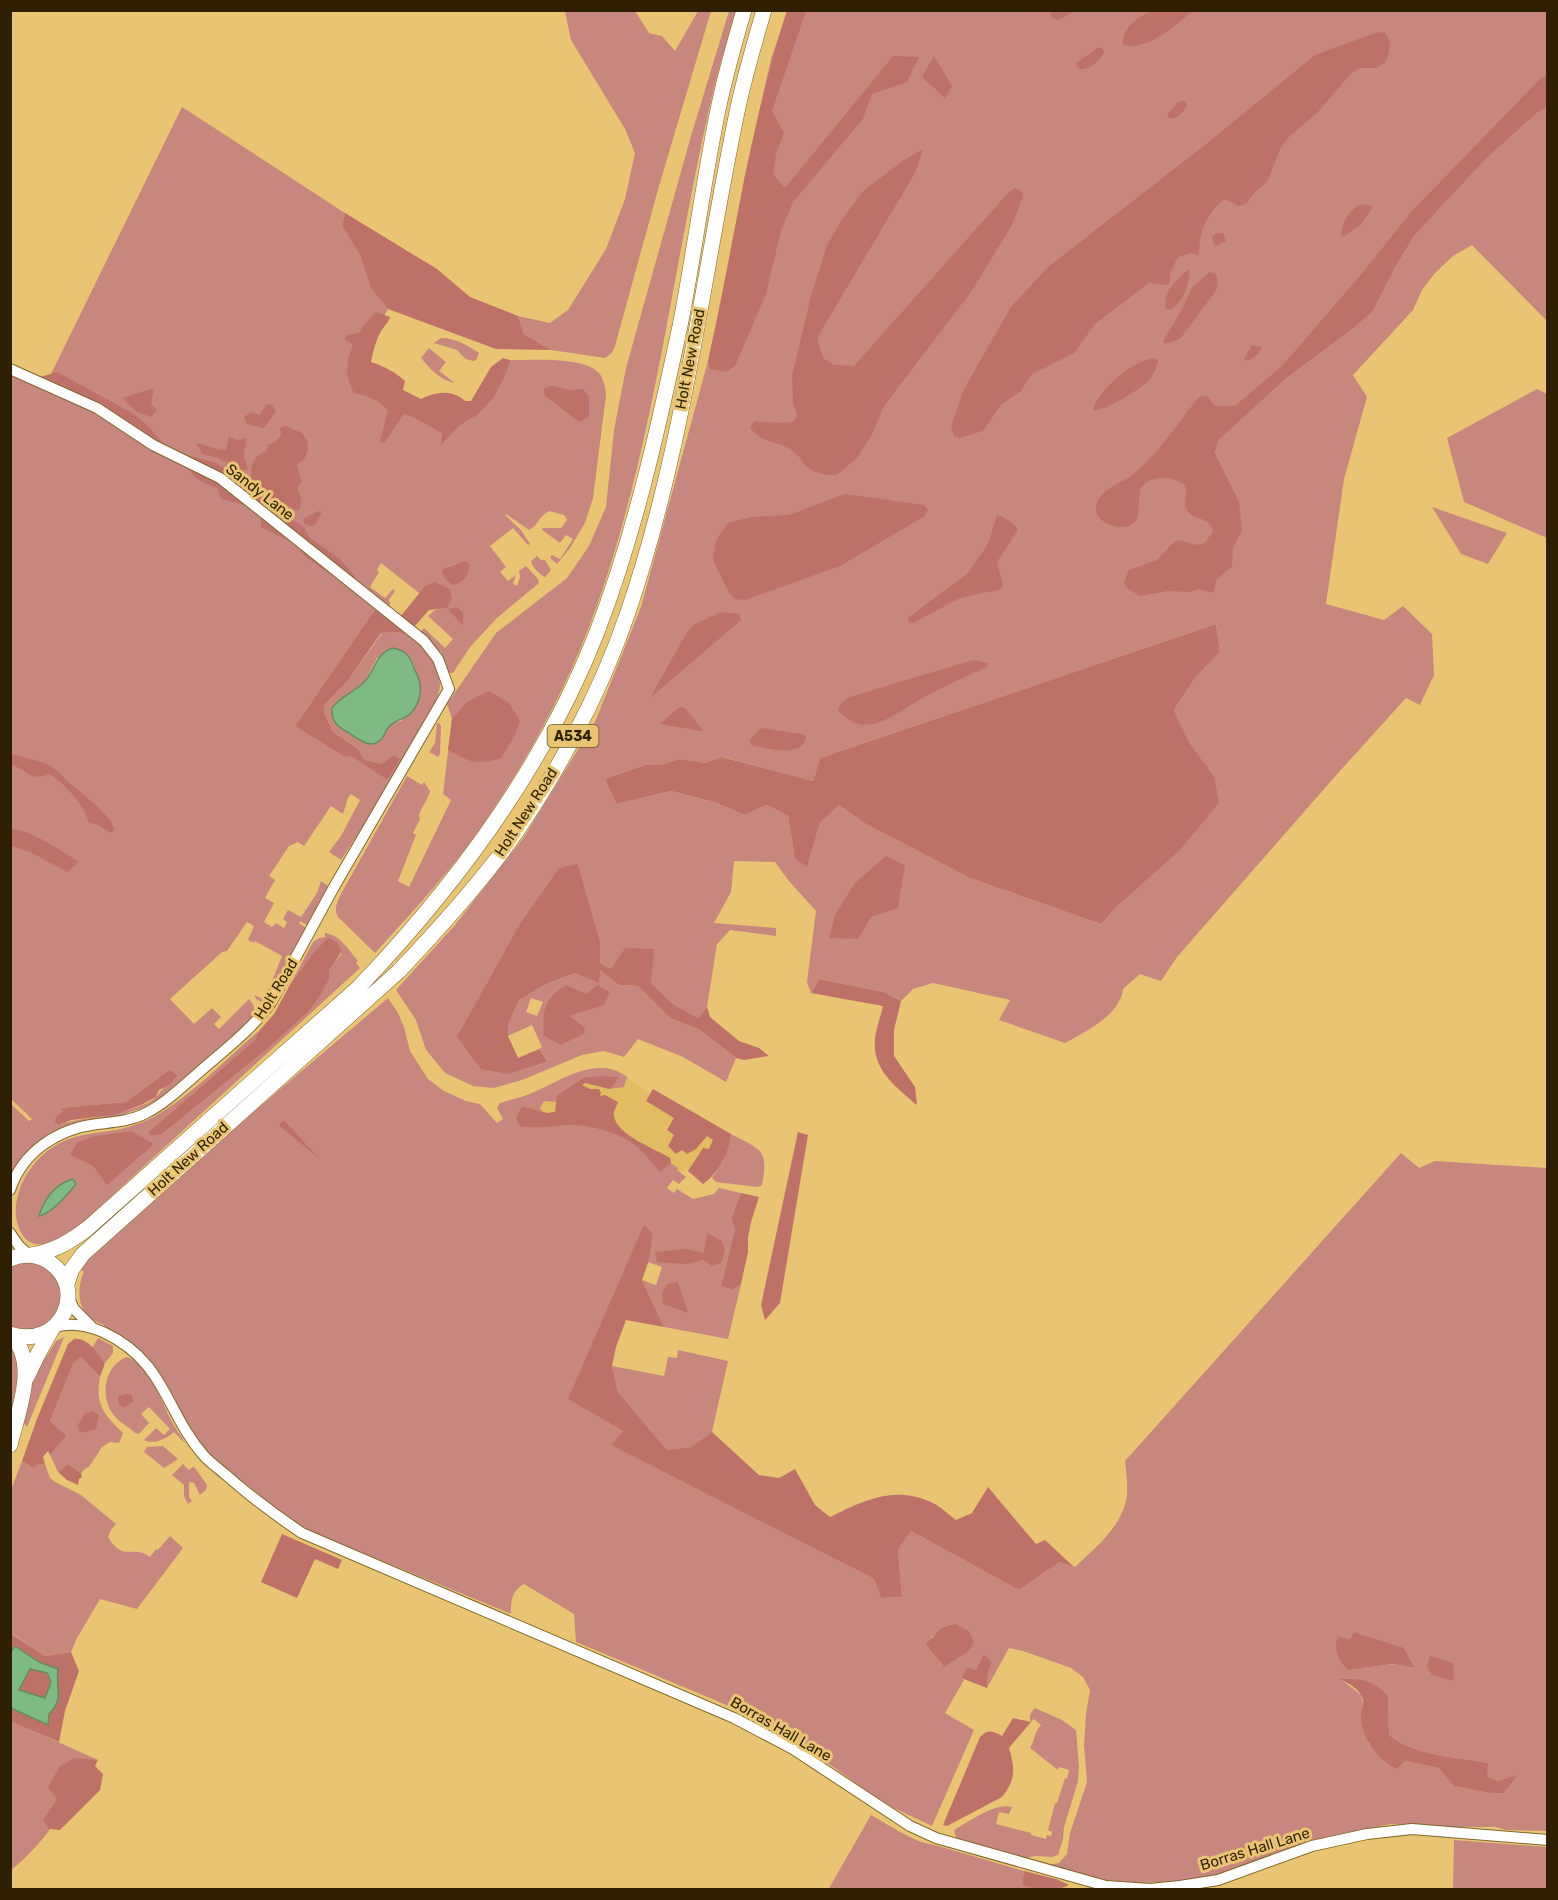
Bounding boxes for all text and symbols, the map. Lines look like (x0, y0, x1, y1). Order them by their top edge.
street label: Holt New Road (671, 307, 709, 411)
street label: Sandy Lane (222, 460, 298, 524)
road number: A534 (548, 725, 598, 747)
street label: Holt New Road (491, 764, 561, 860)
street label: Holt Road (250, 955, 302, 1023)
street label: Holt New Road (144, 1118, 232, 1200)
street label: Borras Hall Lane (727, 1693, 835, 1765)
street label: Borras Hall Lane (1198, 1824, 1312, 1874)

